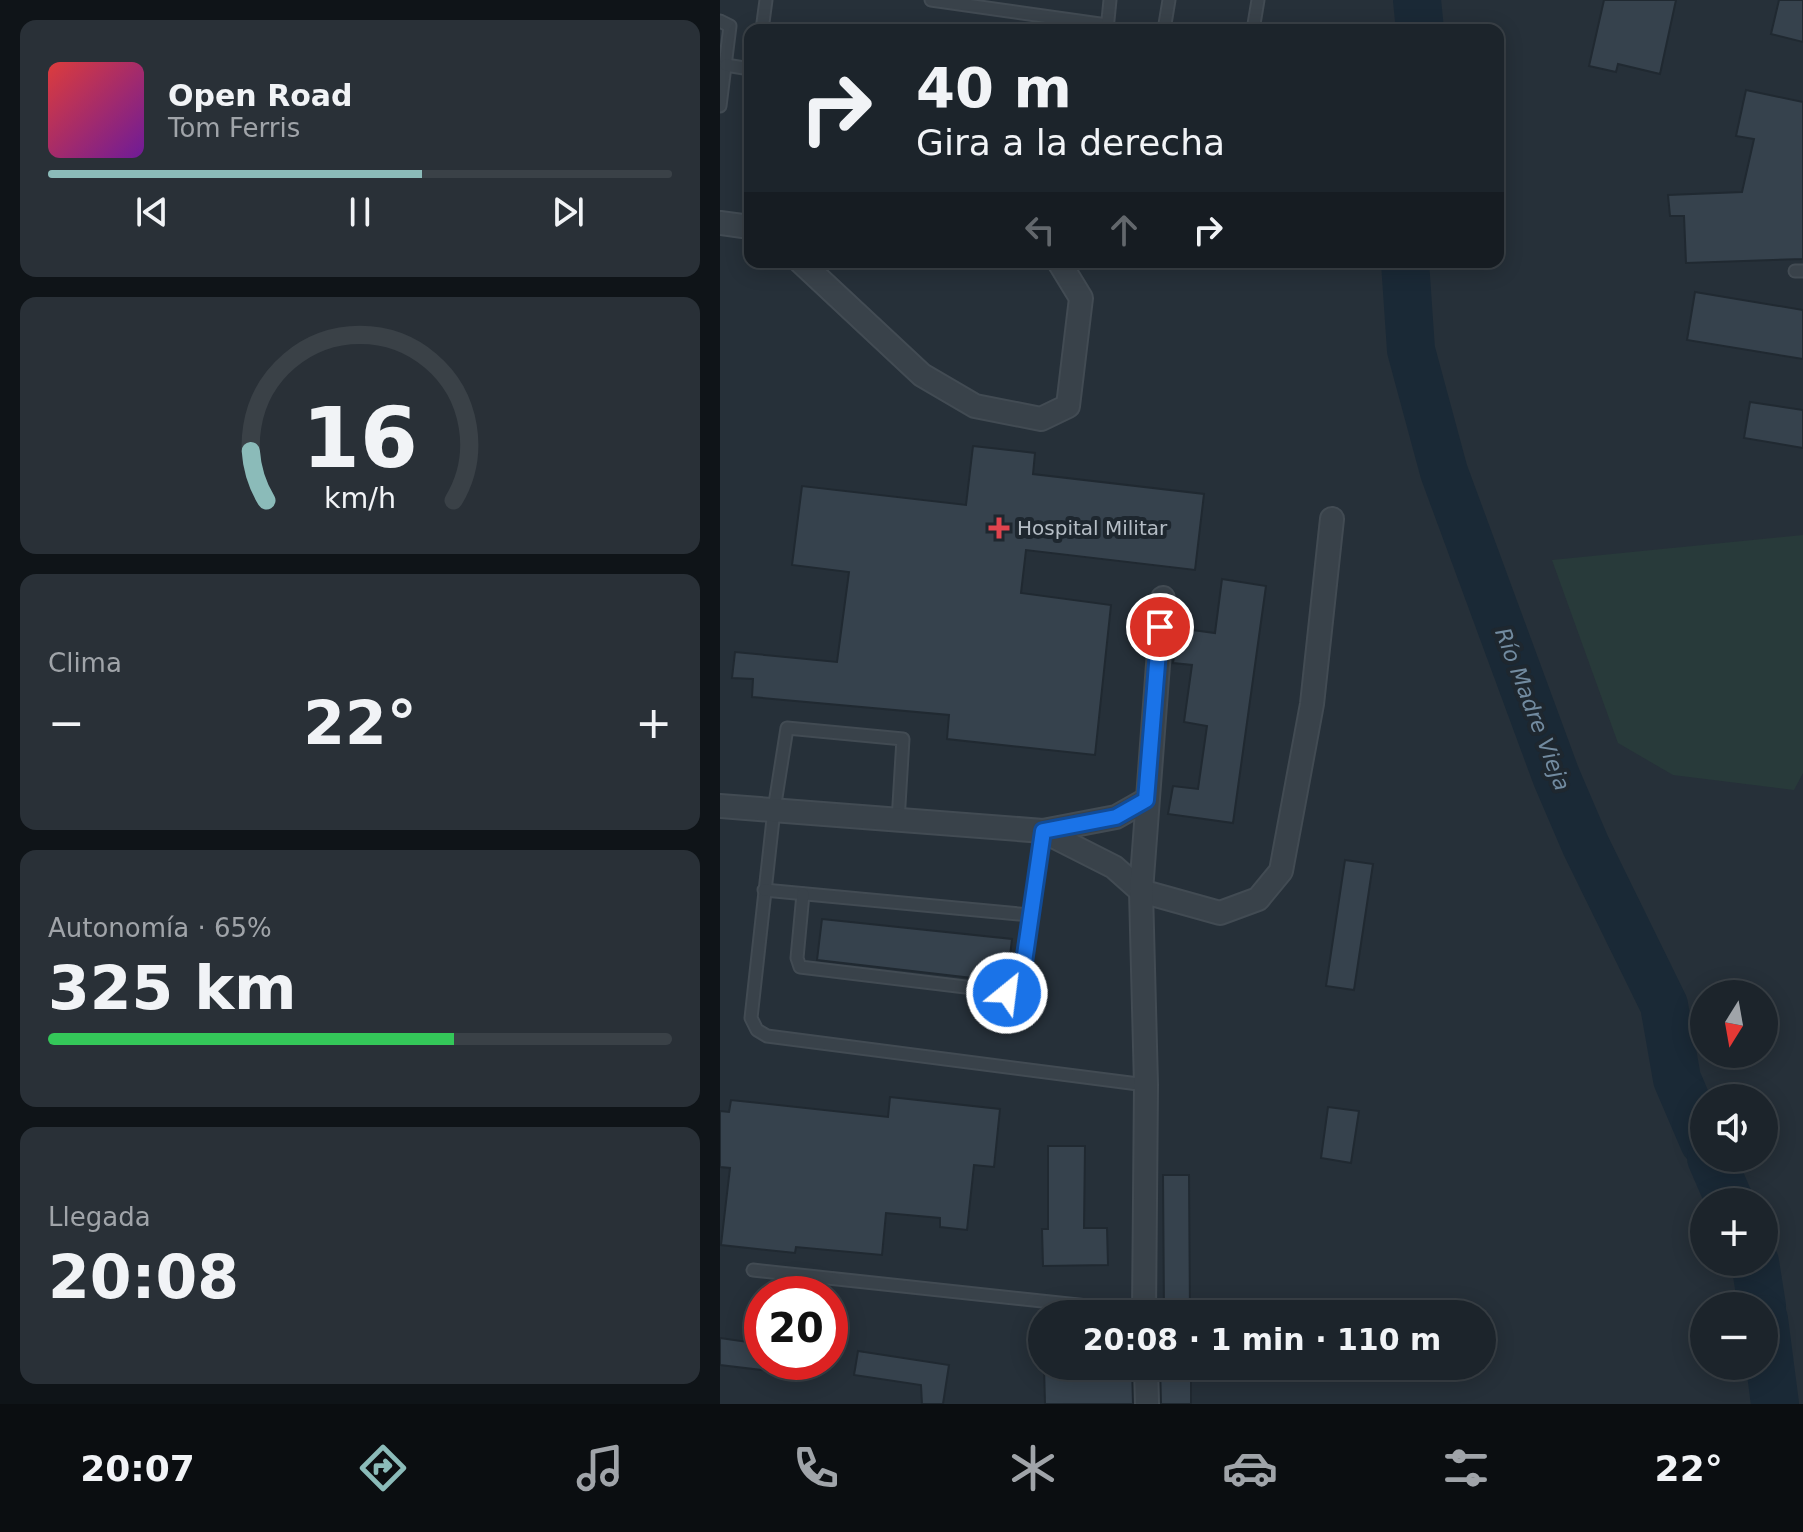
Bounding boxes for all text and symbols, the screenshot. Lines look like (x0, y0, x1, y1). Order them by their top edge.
text: 40 m (916, 55, 1072, 120)
icon: right (784, 56, 888, 160)
text: Open Road (168, 78, 353, 113)
text: Tom Ferris (168, 113, 300, 143)
text: Gira a la derecha (916, 122, 1225, 163)
icon: previous (130, 190, 174, 234)
icon: pause (338, 190, 382, 234)
icon: next (546, 190, 590, 234)
icon: left (1018, 208, 1062, 252)
icon: ahead (1102, 208, 1146, 252)
icon: right (1186, 208, 1230, 252)
text: 16 (302, 390, 418, 487)
text: km/h (324, 481, 396, 515)
place label: Hospital Militar (1017, 516, 1168, 540)
marker: Hospital Militar (988, 517, 1010, 539)
pin (1126, 593, 1194, 661)
icon: arrive (1138, 605, 1182, 649)
water label: Río Madre Vieja (1490, 624, 1575, 794)
text: Clima (48, 648, 122, 678)
text: 22° (303, 688, 417, 758)
text: − (48, 697, 85, 748)
text: + (635, 697, 672, 748)
text: Autonomía · 65% (48, 913, 272, 943)
position arrow (965, 951, 1049, 1035)
text: 325 km (48, 953, 297, 1023)
north arrow (1690, 980, 1778, 1068)
map controls (1690, 980, 1778, 1380)
button: sound (1690, 1084, 1778, 1172)
button: + (1690, 1188, 1778, 1276)
text: Llegada (48, 1202, 151, 1232)
text: 20:08 (48, 1242, 239, 1312)
speed limit sign: 20 (744, 1276, 848, 1380)
button: − (1690, 1292, 1778, 1380)
text: 20:08 · 1 min · 110 m (1083, 1322, 1441, 1357)
icon: directions (355, 1440, 411, 1496)
icon: music (572, 1440, 628, 1496)
icon: phone (788, 1440, 844, 1496)
icon: climate (1005, 1440, 1061, 1496)
icon: car (1222, 1440, 1278, 1496)
icon: filters (1438, 1440, 1494, 1496)
text: 20:07 (80, 1448, 195, 1489)
text: 22° (1655, 1448, 1723, 1489)

